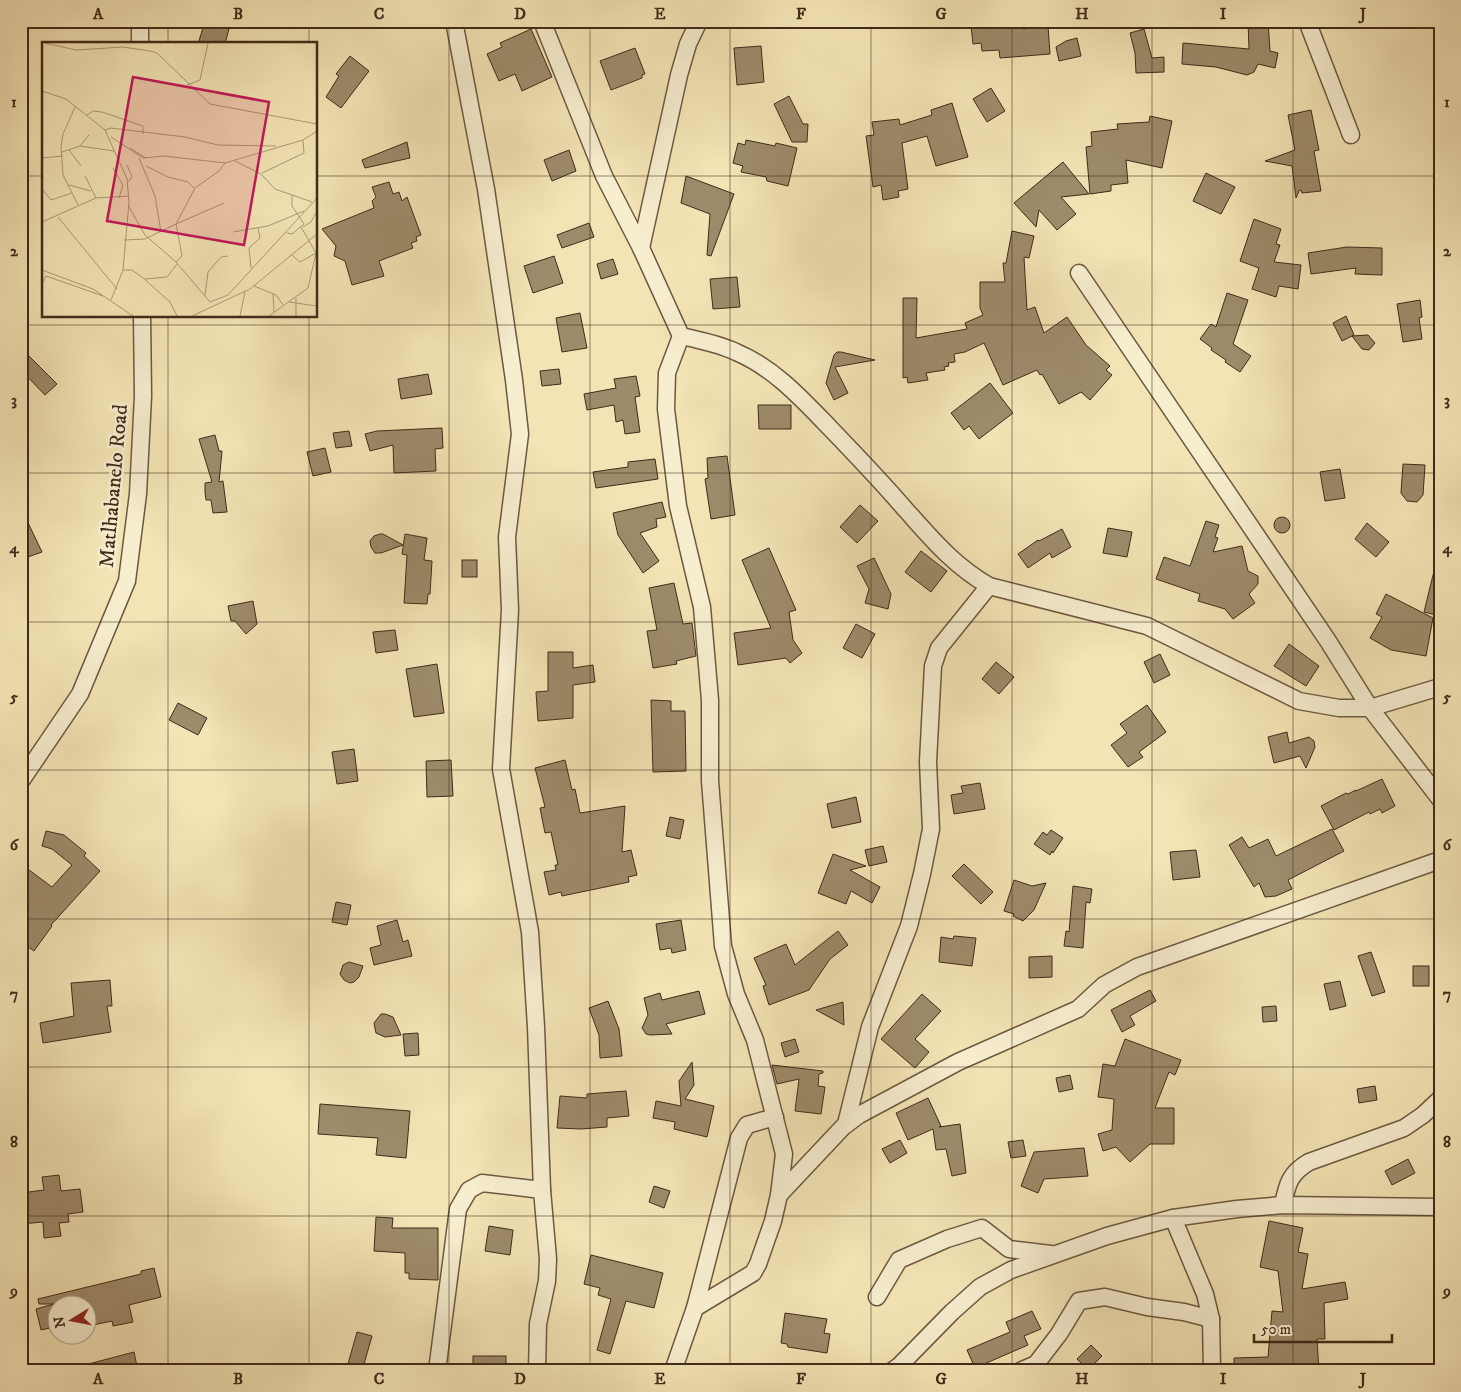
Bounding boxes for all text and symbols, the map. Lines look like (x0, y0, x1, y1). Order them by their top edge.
text: A (92, 4, 104, 24)
text: B (233, 4, 243, 24)
text: C (374, 4, 384, 24)
text: D (514, 4, 526, 24)
text: E (654, 4, 666, 24)
text: F (796, 4, 806, 24)
text: G (935, 4, 947, 24)
text: H (1075, 4, 1089, 24)
text: I (1220, 4, 1227, 24)
text: J (1358, 4, 1367, 24)
inset map (42, 42, 318, 318)
text: 1 (11, 92, 17, 112)
text: 1 (1444, 92, 1450, 112)
text: 2 (10, 241, 19, 261)
text: 2 (1443, 241, 1452, 261)
text: 3 (11, 390, 17, 410)
text: 3 (1444, 390, 1450, 410)
street label: Matlhabanelo Road (94, 403, 134, 569)
text: 4 (8, 538, 19, 558)
text: 4 (1441, 538, 1452, 558)
text: 5 (9, 687, 18, 707)
text: 5 (1442, 687, 1451, 707)
text: 6 (10, 835, 20, 855)
text: 6 (1443, 835, 1453, 855)
text: 7 (10, 984, 18, 1004)
text: 7 (1443, 984, 1451, 1004)
text: 8 (10, 1132, 18, 1152)
text: 8 (1443, 1132, 1451, 1152)
text: 9 (9, 1281, 18, 1301)
text: 9 (1442, 1281, 1451, 1301)
north arrow (48, 1294, 98, 1344)
scale bar (1254, 1312, 1391, 1344)
text: N (50, 1314, 70, 1329)
text: 50 m (1261, 1320, 1291, 1339)
text: A (92, 1369, 104, 1389)
text: B (233, 1369, 243, 1389)
text: C (374, 1369, 384, 1389)
text: D (514, 1369, 526, 1389)
text: E (654, 1369, 666, 1389)
text: F (796, 1369, 806, 1389)
text: G (935, 1369, 947, 1389)
text: H (1075, 1369, 1089, 1389)
text: I (1220, 1369, 1227, 1389)
text: J (1358, 1369, 1367, 1389)

